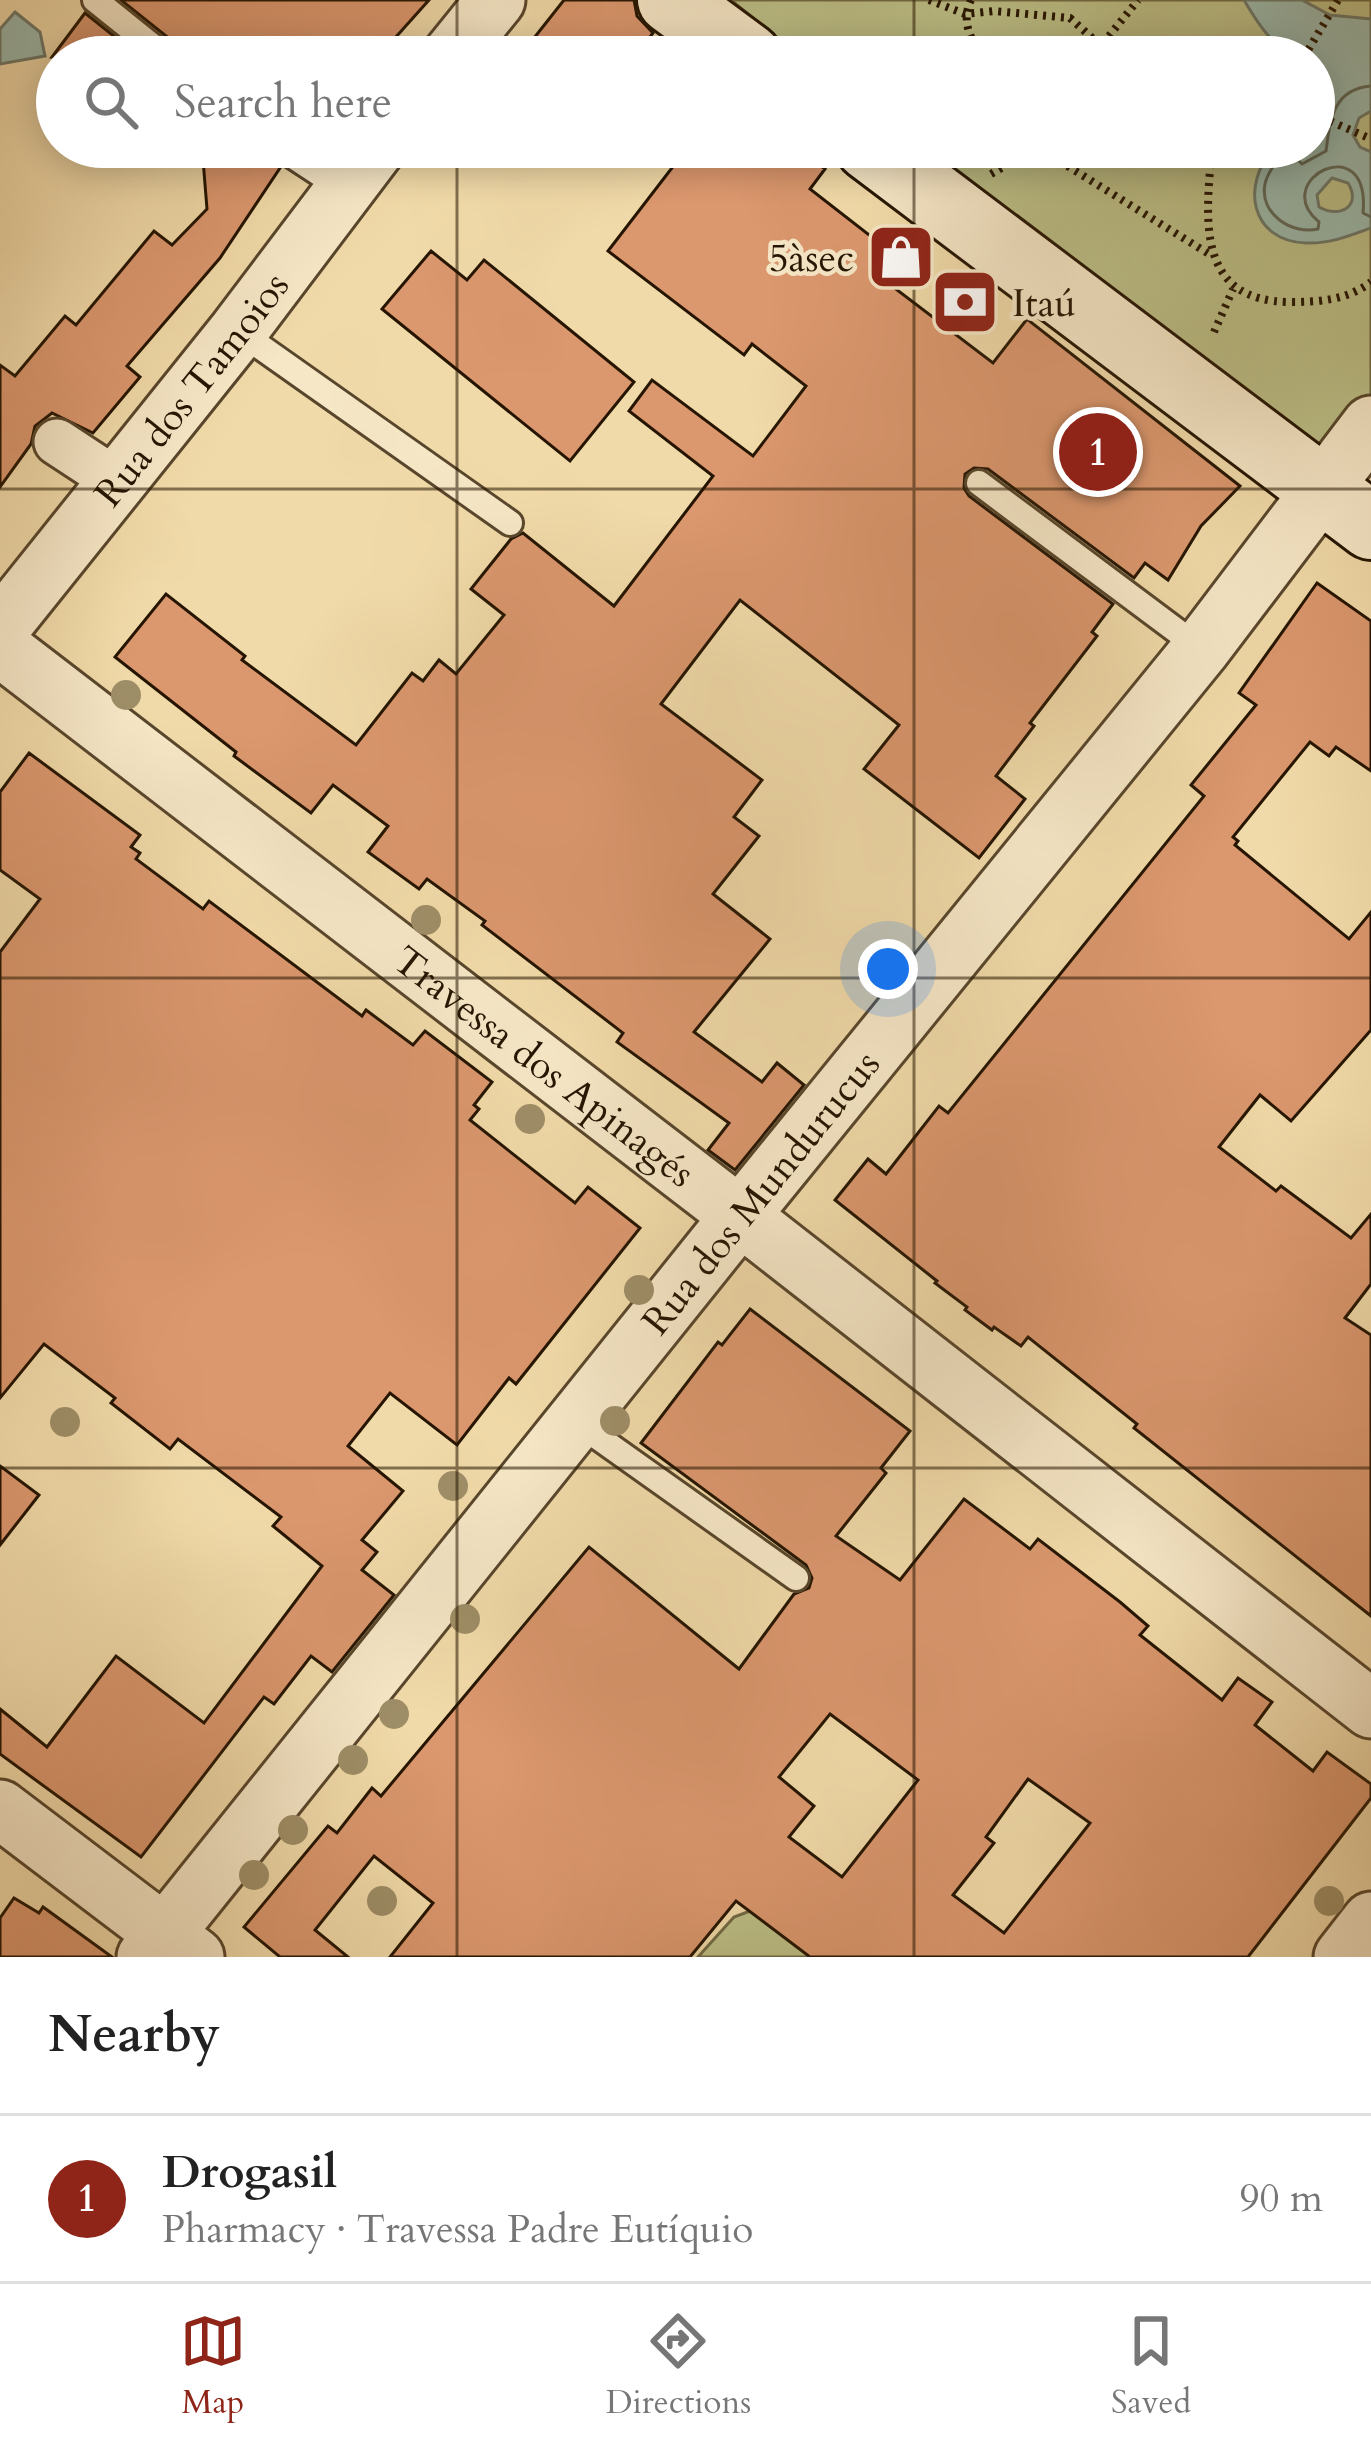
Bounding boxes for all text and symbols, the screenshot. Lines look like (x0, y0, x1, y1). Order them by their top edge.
search box (36, 36, 1335, 168)
icon: search (78, 69, 144, 135)
text: Search here (174, 72, 392, 133)
shop icon: 5àsec (866, 222, 936, 292)
place label: 5àsec (769, 232, 854, 285)
street label: Rua dos Tamoios (82, 261, 302, 518)
bank icon: Itaú (930, 267, 1000, 337)
place label: Itaú (1012, 277, 1076, 330)
pin: 1 (1059, 407, 1137, 497)
street label: Travessa dos Apinagés (382, 934, 705, 1200)
your location (858, 939, 918, 999)
street label: Rua dos Mundurucus (630, 1040, 892, 1346)
text: Nearby (48, 2000, 220, 2070)
text: Drogasil (162, 2142, 337, 2203)
text: 1 (77, 2172, 97, 2225)
text: 90 m (1240, 2172, 1323, 2225)
text: Pharmacy · Travessa Padre Eutíquio (162, 2203, 753, 2256)
tab: Map (180, 2308, 246, 2425)
tab: Directions (606, 2308, 751, 2425)
tab: Saved (1111, 2308, 1191, 2425)

